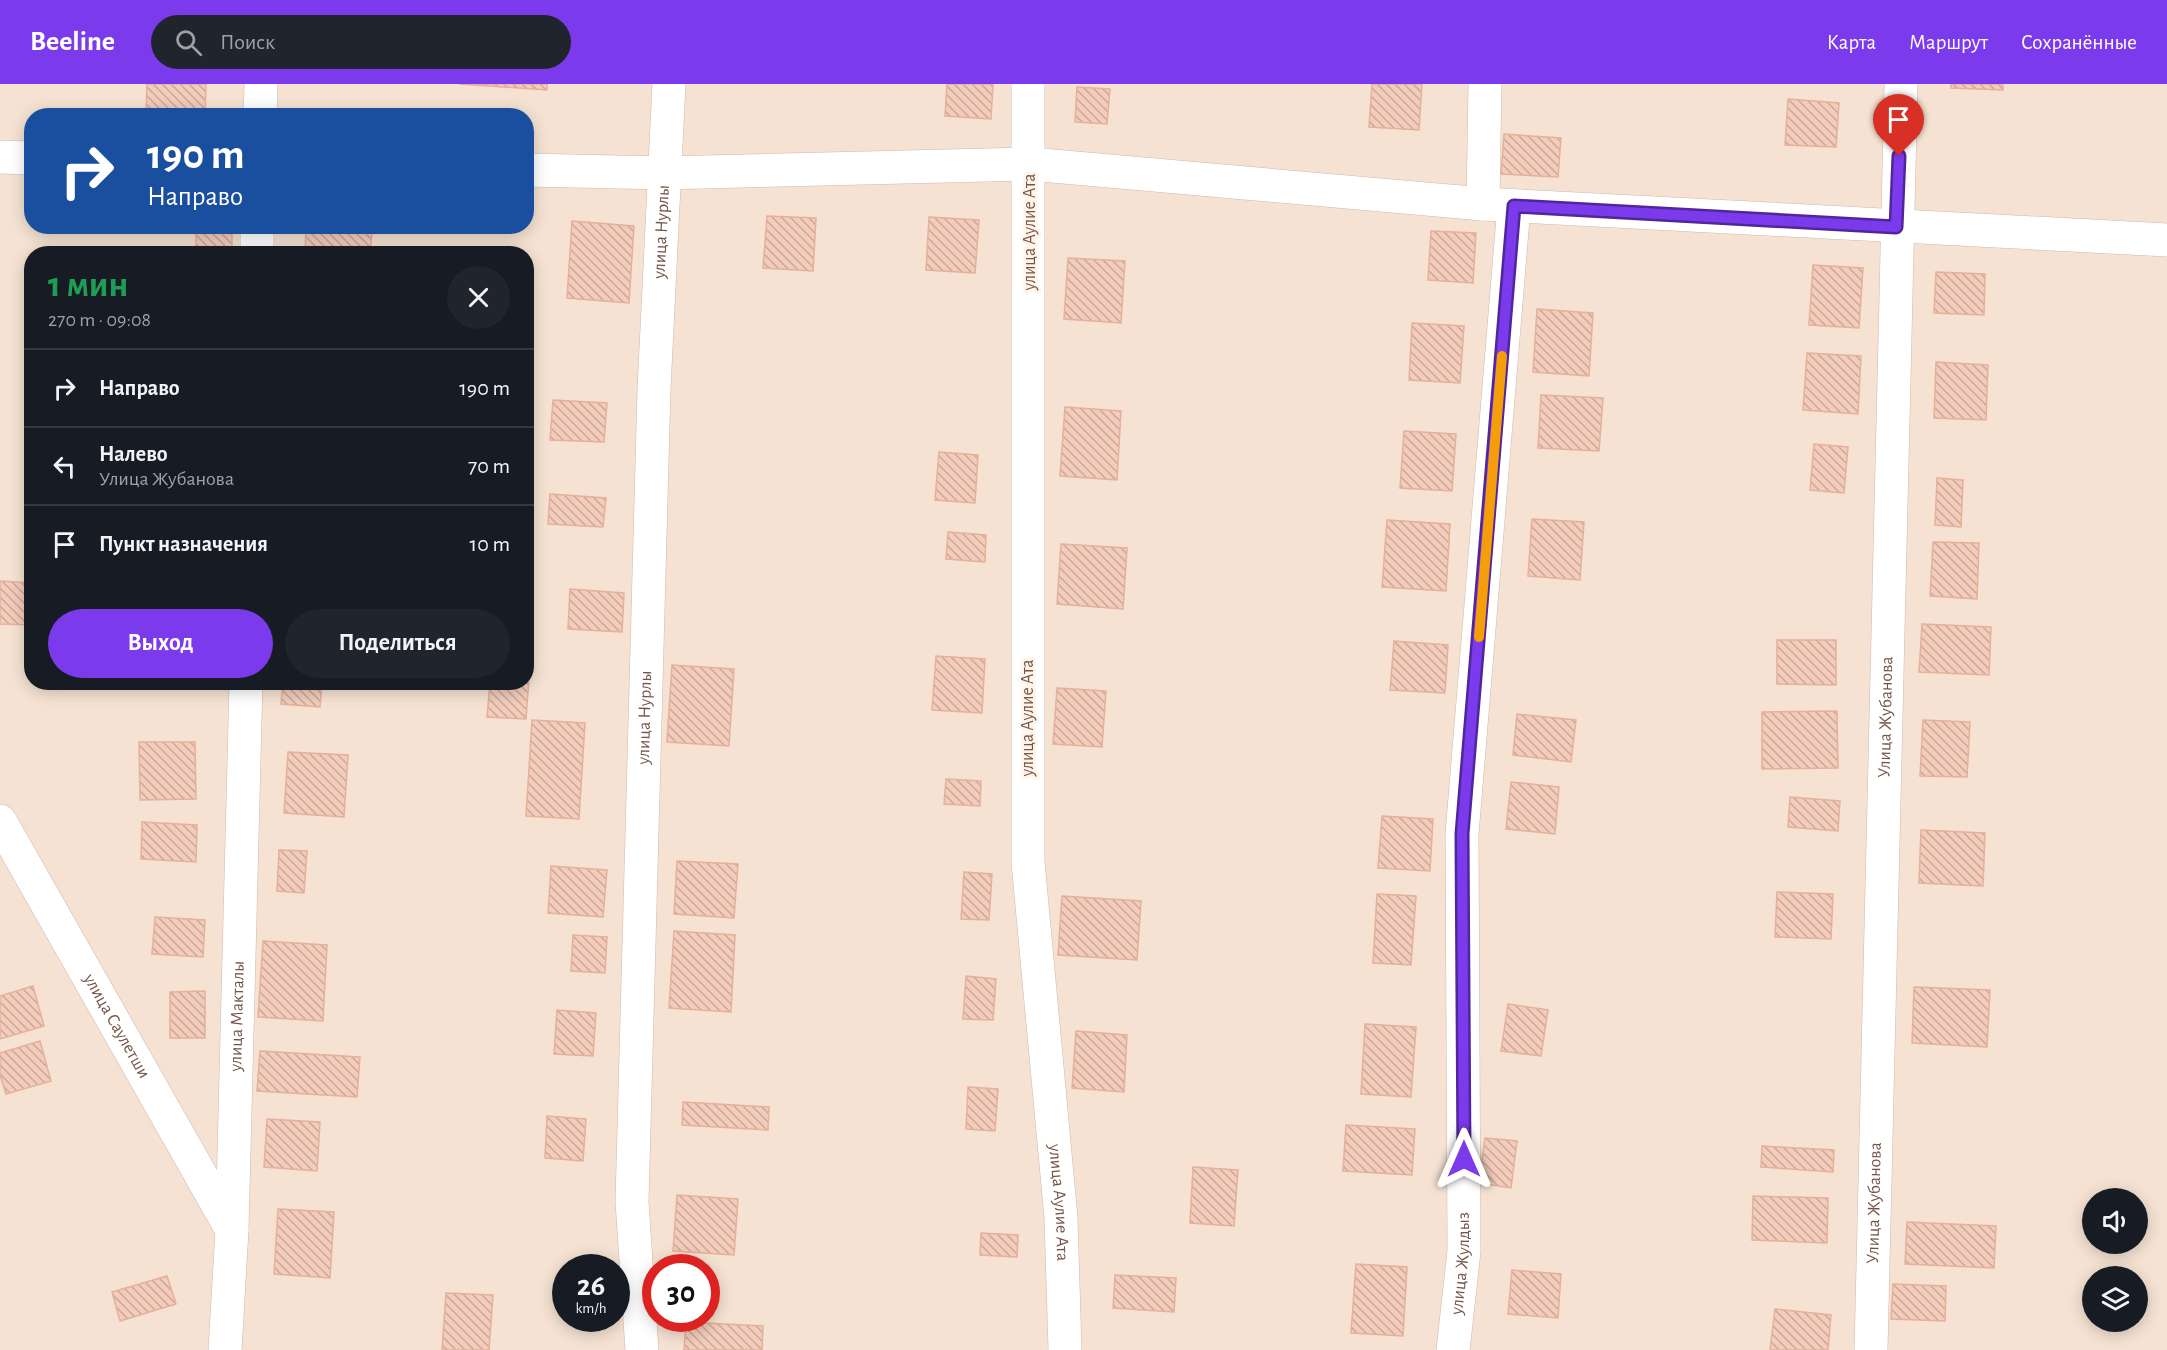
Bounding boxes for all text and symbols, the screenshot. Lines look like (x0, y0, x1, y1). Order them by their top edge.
search box (151, 15, 571, 69)
icon: search (172, 26, 205, 59)
text: Beeline (30, 28, 115, 56)
text: Поиск (220, 31, 275, 53)
text: Карта (1827, 32, 1876, 53)
text: Маршрут (1909, 32, 1988, 53)
text: Сохранённые (2021, 32, 2137, 53)
pin (1873, 94, 1924, 156)
icon: arrive (1882, 103, 1915, 136)
icon: right (48, 132, 126, 210)
text: 190 m (147, 134, 245, 176)
street label: улица Аулие Ата (1021, 173, 1039, 292)
text: Направо (147, 183, 243, 210)
street label: улица Нурлы (650, 184, 673, 280)
button: close (447, 266, 510, 329)
text: 1 мин (48, 267, 128, 303)
text: 270 m · 09:08 (48, 310, 151, 330)
icon: right (48, 372, 81, 405)
text: Направо (99, 377, 180, 399)
text: 190 m (459, 377, 510, 399)
text: Налево (99, 443, 168, 465)
icon: left (48, 450, 81, 483)
text: 70 m (468, 455, 510, 477)
text: Улица Жубанова (99, 469, 234, 489)
icon: arrive (48, 528, 81, 561)
text: Пункт назначения (99, 533, 268, 555)
text: 10 m (470, 533, 510, 555)
button: Выход (48, 609, 273, 678)
button: Поделиться (285, 609, 510, 678)
street label: Улица Жубанова (1876, 656, 1896, 778)
street label: улица Аулие Ата (1019, 659, 1037, 778)
street label: улица Нурлы (635, 670, 655, 766)
street label: улица Макталы (227, 961, 248, 1073)
street label: улица Саулетши (79, 970, 153, 1081)
position arrow (1432, 1127, 1496, 1191)
street label: улица Аулие Ата (1045, 1142, 1071, 1261)
street label: Улица Жубанова (1864, 1142, 1885, 1264)
map controls (2082, 1188, 2148, 1332)
button: sound (2082, 1188, 2148, 1254)
street label: улица Жулдыз (1448, 1212, 1473, 1317)
speed limit sign: 30 (642, 1254, 720, 1332)
button: layers (2082, 1266, 2148, 1332)
text: 26 (577, 1271, 605, 1301)
text: km/h (576, 1301, 606, 1316)

